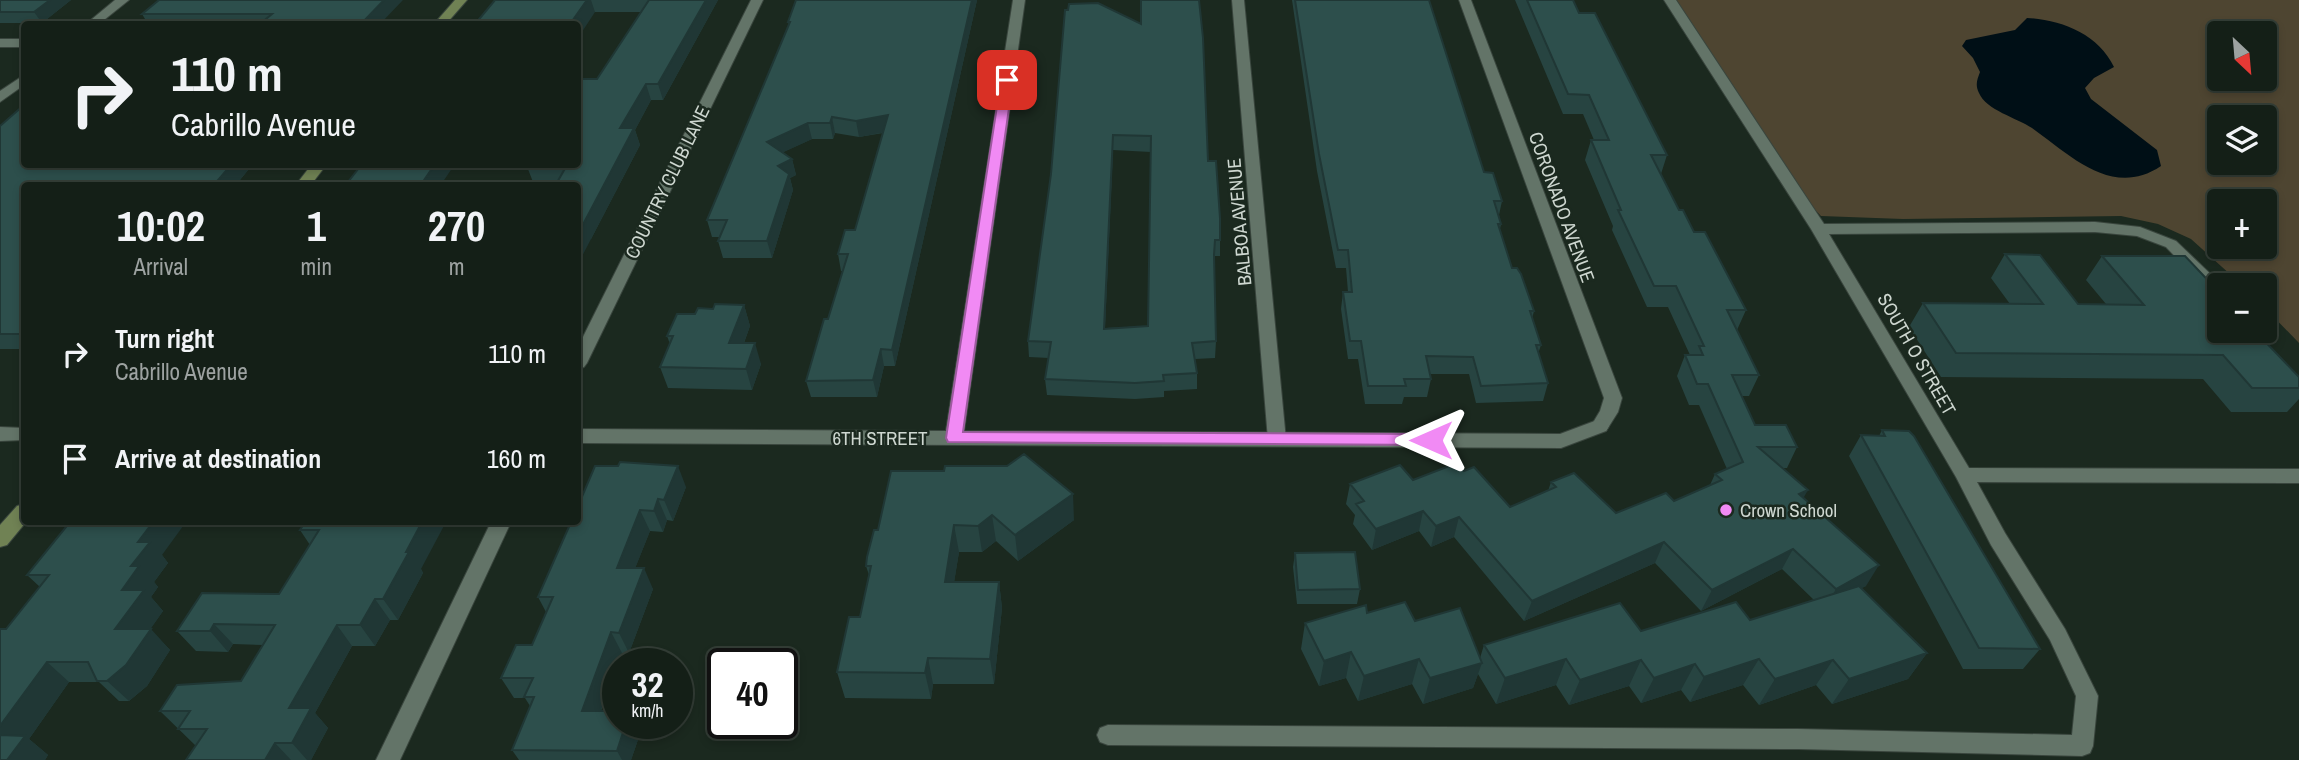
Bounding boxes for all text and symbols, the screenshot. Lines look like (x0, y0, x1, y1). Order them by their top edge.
north arrow (2207, 21, 2277, 91)
map controls (2207, 21, 2277, 343)
text: 110 m (171, 40, 283, 106)
icon: right (56, 49, 147, 140)
pin (977, 50, 1037, 110)
icon: arrive (988, 61, 1026, 99)
street label: COUNTRY CLUB LANE (619, 101, 715, 263)
text: Cabrillo Avenue (171, 103, 356, 146)
button: layers (2207, 105, 2277, 175)
street label: CORONADO AVENUE (1523, 128, 1601, 286)
street label: BALBOA AVENUE (1220, 157, 1258, 287)
button: + (2207, 189, 2277, 259)
text: 10:02 (117, 198, 205, 254)
text: 1 (307, 198, 326, 254)
text: 270 (428, 198, 485, 254)
text: Arrival (134, 251, 188, 282)
text: min (301, 251, 332, 282)
text: m (449, 251, 464, 282)
button: − (2207, 273, 2277, 343)
street label: SOUTH O STREET (1872, 288, 1963, 420)
text: Turn right (115, 321, 214, 356)
icon: right (56, 335, 94, 373)
text: 110 m (488, 336, 546, 371)
text: Cabrillo Avenue (115, 356, 248, 387)
position arrow (1394, 403, 1468, 477)
street label: 6TH STREET (832, 425, 928, 451)
icon: arrive (56, 440, 94, 478)
text: Arrive at destination (115, 441, 321, 476)
text: 160 m (487, 441, 546, 476)
place label: Crown School (1740, 497, 1837, 523)
marker: Crown School (1718, 502, 1734, 518)
speed limit sign: 40 (707, 648, 798, 739)
text: 32 (632, 661, 663, 708)
text: km/h (632, 698, 664, 723)

